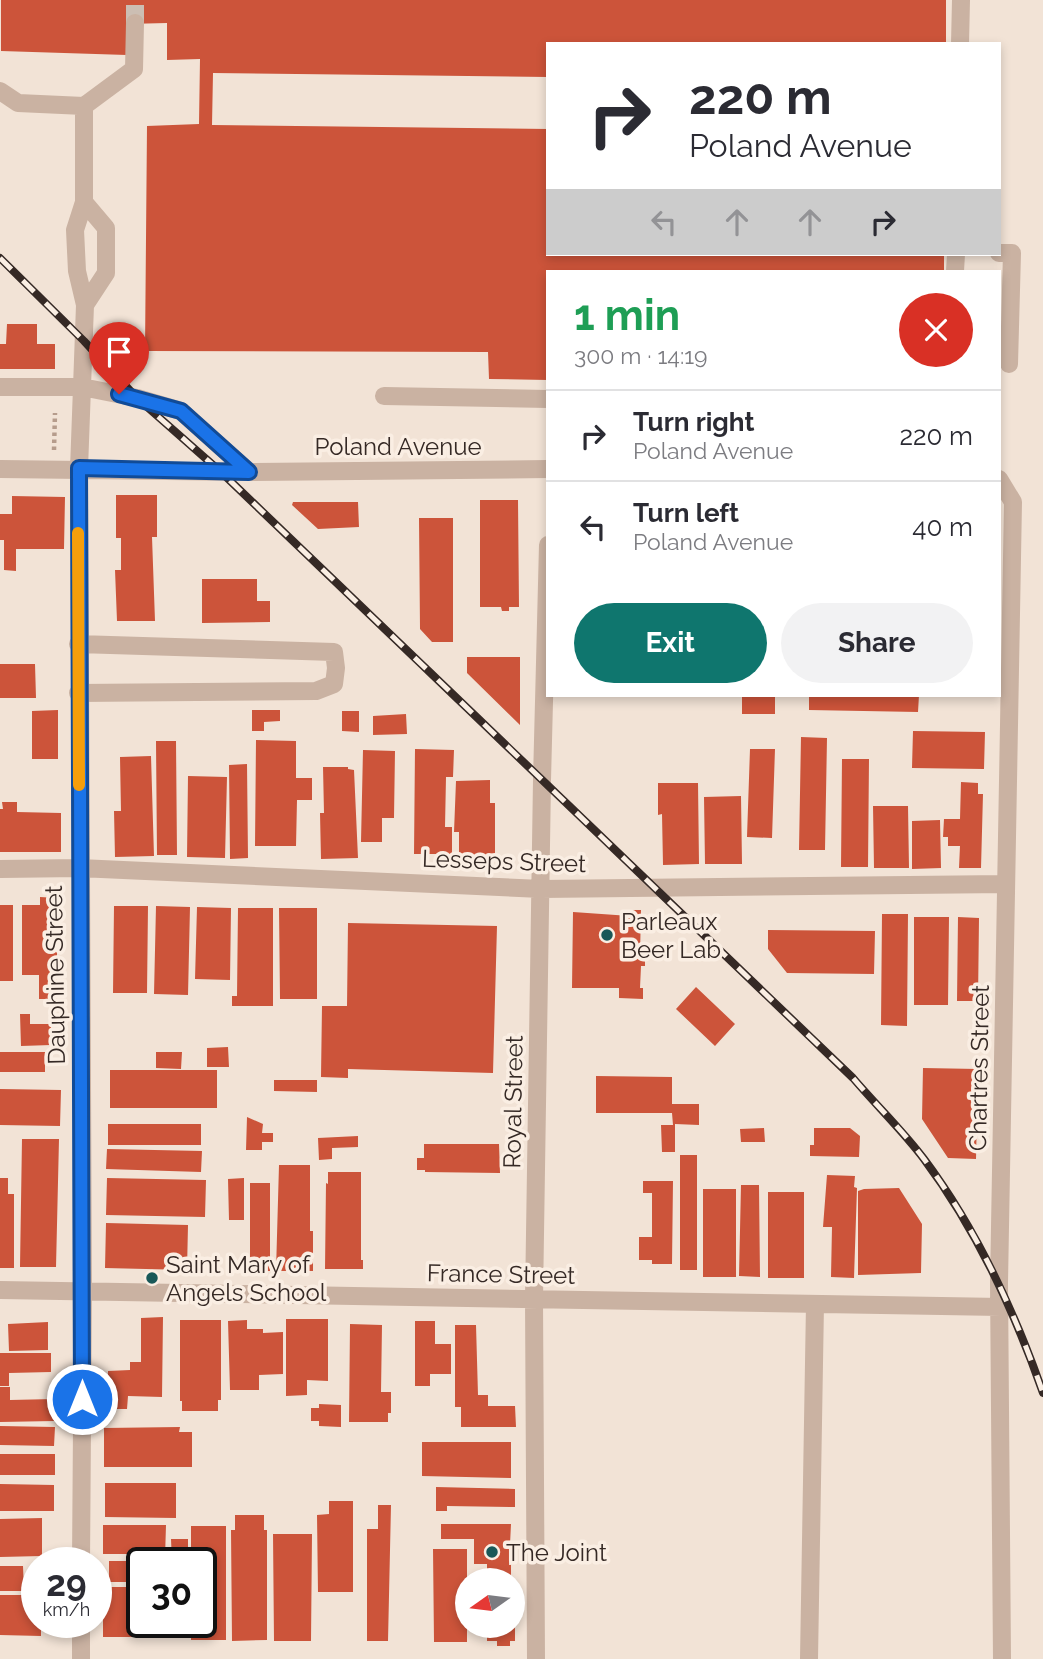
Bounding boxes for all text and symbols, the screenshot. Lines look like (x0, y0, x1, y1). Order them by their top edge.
text: 220 m (689, 68, 832, 125)
icon: right (574, 70, 665, 161)
text: Poland Avenue (689, 127, 912, 164)
icon: left (645, 203, 683, 241)
icon: ahead (718, 203, 756, 241)
icon: ahead (791, 203, 829, 241)
icon: right (864, 203, 902, 241)
text: 1 min (574, 291, 680, 340)
button: close (899, 293, 973, 367)
pin (89, 322, 149, 394)
icon: arrive (100, 333, 138, 371)
text: 300 m · 14:19 (574, 342, 708, 369)
text: Turn right (633, 407, 754, 437)
icon: right (574, 417, 612, 455)
text: 220 m (899, 421, 973, 451)
street label: Poland Avenue (314, 432, 482, 461)
text: Poland Avenue (633, 437, 793, 464)
text: Turn left (633, 498, 739, 528)
icon: left (574, 508, 612, 546)
text: 40 m (912, 512, 973, 542)
text: Poland Avenue (633, 528, 793, 555)
button: Exit (574, 603, 767, 683)
button: Share (781, 603, 973, 683)
street label: Lesseps Street (421, 844, 587, 878)
street label: Dauphine Street (39, 885, 71, 1065)
place label: Parleaux Beer Lab (621, 907, 721, 964)
marker: Parleaux Beer Lab (599, 927, 615, 943)
street label: Chartres Street (963, 985, 995, 1151)
street label: Royal Street (497, 1035, 529, 1169)
place label: Saint Mary of Angels School (166, 1250, 327, 1307)
street label: France Street (427, 1258, 575, 1290)
marker: Saint Mary of Angels School (144, 1270, 160, 1286)
position arrow (45, 1362, 119, 1436)
place label: The Joint (506, 1538, 607, 1567)
marker: The Joint (484, 1544, 500, 1560)
speed limit sign: 30 (126, 1547, 217, 1638)
text: 29 (46, 1563, 87, 1604)
north arrow (455, 1568, 525, 1638)
map controls (455, 1568, 525, 1638)
text: km/h (43, 1599, 90, 1620)

